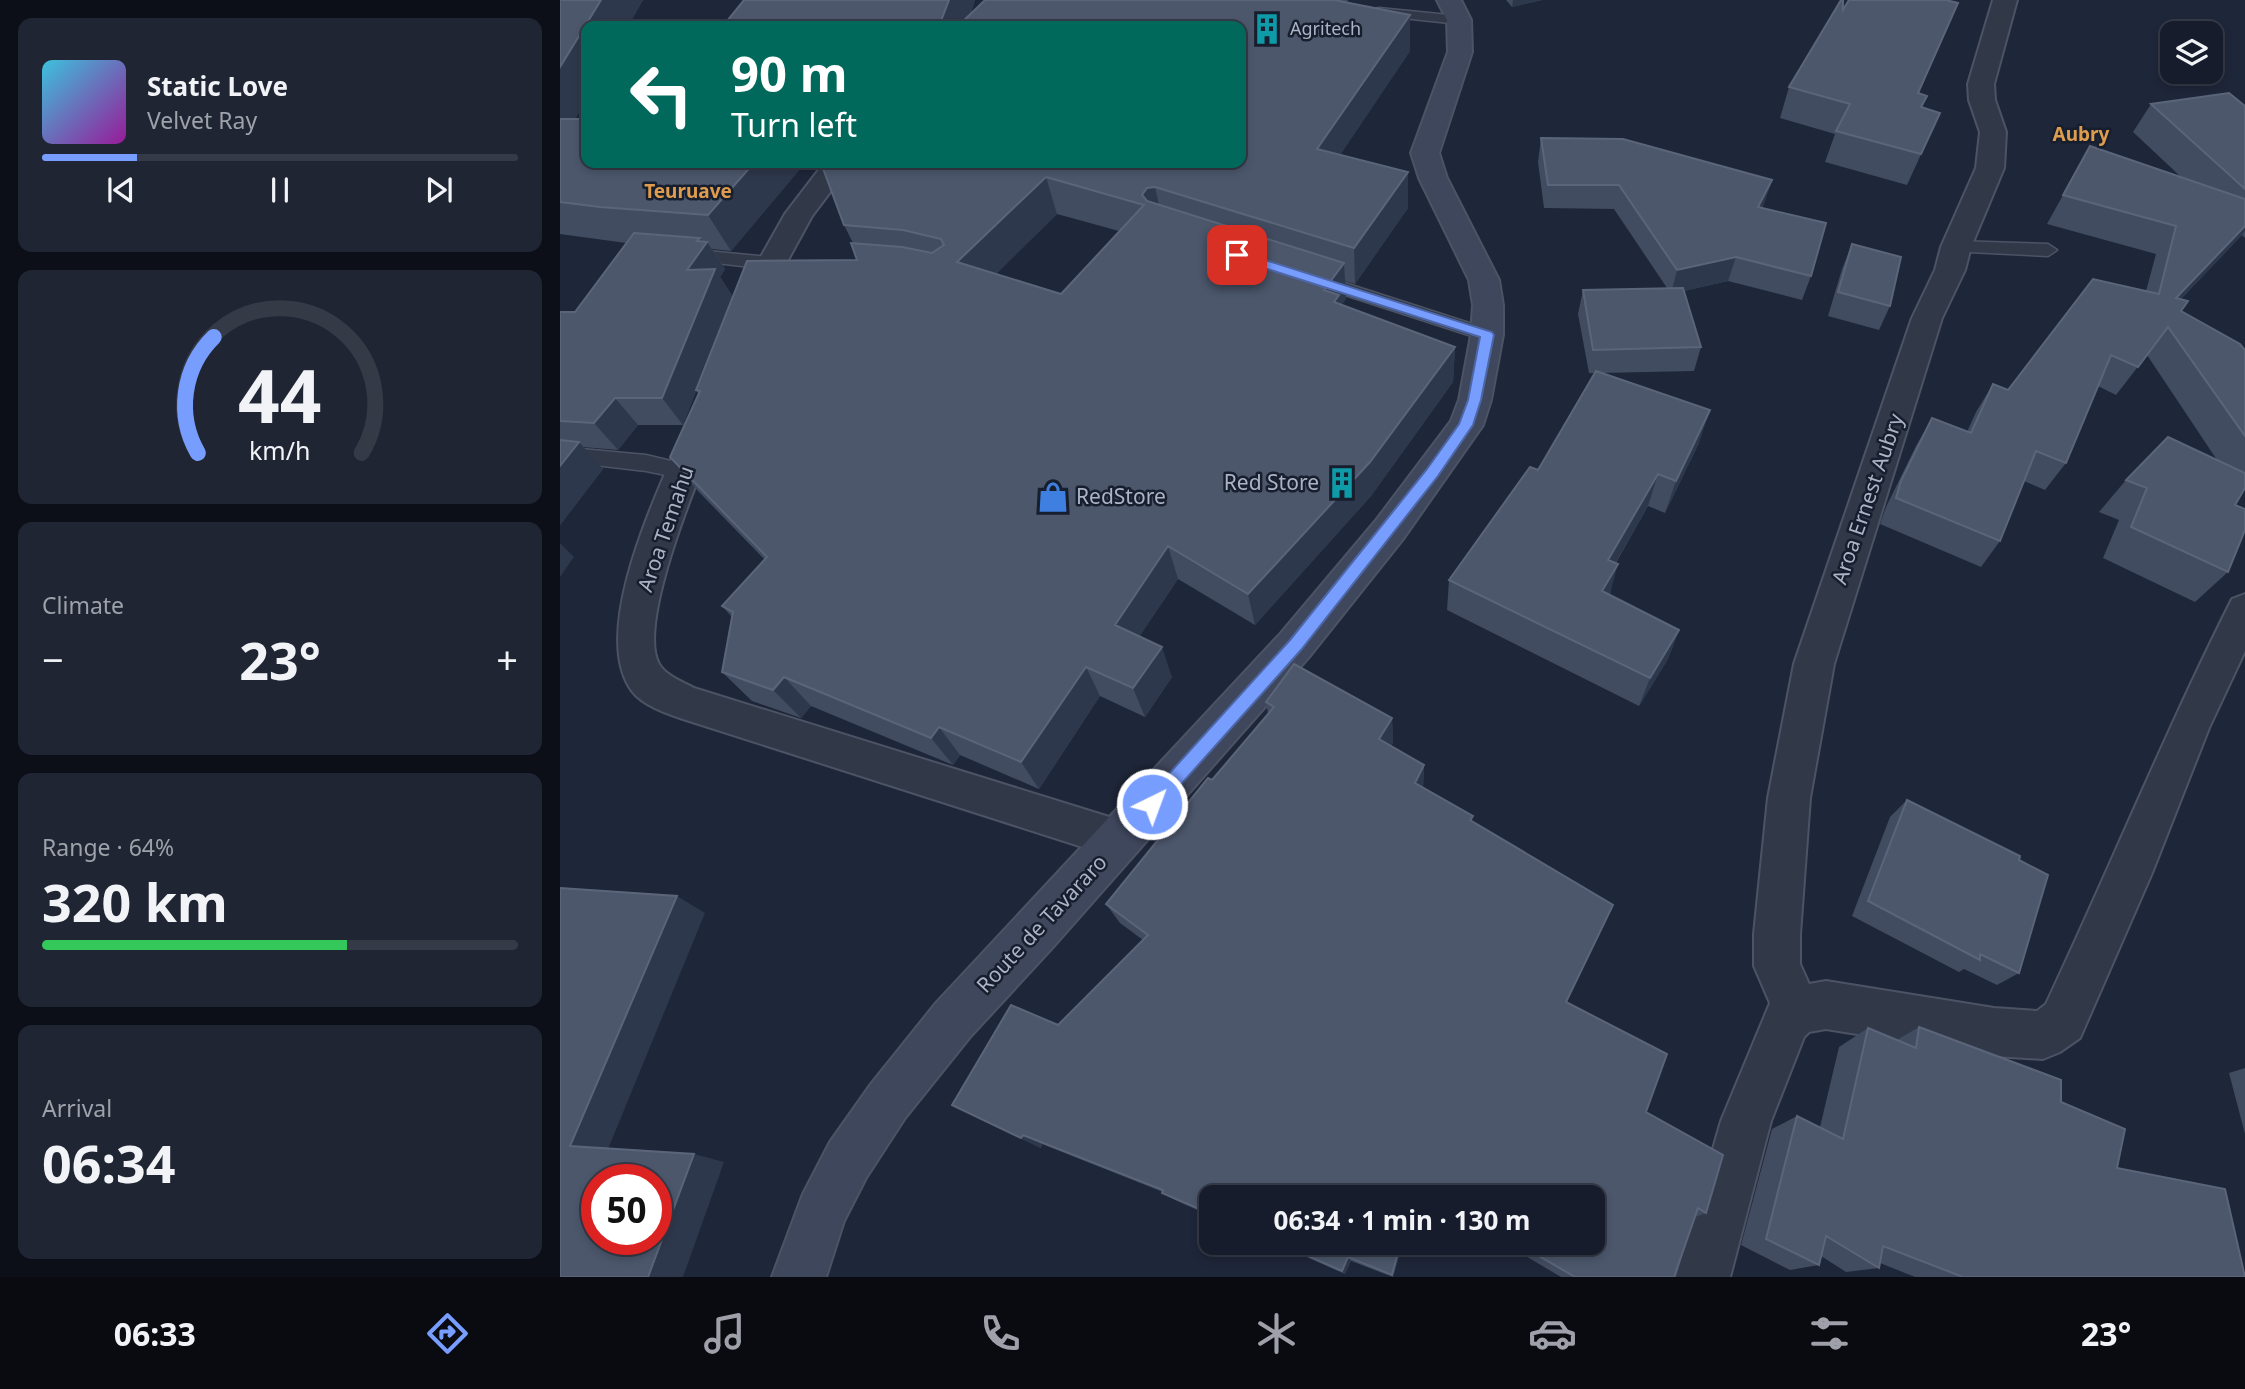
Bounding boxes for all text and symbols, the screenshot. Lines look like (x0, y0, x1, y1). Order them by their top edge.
building icon: Agritech (1250, 12, 1284, 46)
place label: Agritech (1290, 16, 1361, 40)
map controls (2160, 21, 2223, 84)
button: layers (2160, 21, 2223, 84)
text: 90 m (731, 40, 848, 106)
icon: left (616, 49, 707, 140)
text: Static Love (147, 68, 288, 104)
text: Turn left (731, 103, 857, 146)
text: Velvet Ray (147, 104, 257, 136)
district label: Aubry (2053, 121, 2110, 147)
icon: previous (102, 171, 140, 209)
icon: pause (261, 171, 299, 209)
icon: next (420, 171, 458, 209)
district label: Teuruave (644, 178, 732, 204)
pin (1207, 225, 1267, 285)
icon: arrive (1218, 236, 1256, 274)
text: 44 (238, 345, 322, 444)
street label: Aroa Ernest Aubry (1825, 409, 1909, 588)
text: km/h (249, 432, 311, 466)
street label: Aroa Temahu (630, 462, 700, 595)
building icon: Red Store (1325, 466, 1359, 500)
place label: Red Store (1224, 468, 1319, 496)
shop icon: RedStore (1036, 480, 1070, 514)
place label: RedStore (1076, 482, 1166, 510)
text: Climate (42, 589, 124, 621)
text: 23° (239, 624, 321, 695)
text: − (42, 633, 64, 685)
text: + (496, 633, 518, 685)
position arrow (1115, 767, 1189, 841)
text: Range · 64% (42, 831, 174, 863)
street label: Route de Tavararo (970, 848, 1113, 998)
text: 320 km (42, 866, 228, 937)
text: Arrival (42, 1092, 112, 1124)
text: 06:34 (42, 1127, 176, 1198)
speed limit sign: 50 (581, 1164, 672, 1255)
text: 06:34 · 1 min · 130 m (1274, 1202, 1530, 1238)
icon: directions (423, 1309, 472, 1358)
icon: music (700, 1309, 749, 1358)
icon: phone (976, 1309, 1025, 1358)
icon: climate (1252, 1309, 1301, 1358)
icon: car (1528, 1309, 1577, 1358)
icon: filters (1805, 1309, 1854, 1358)
text: 06:33 (114, 1312, 196, 1355)
text: 23° (2081, 1312, 2131, 1355)

